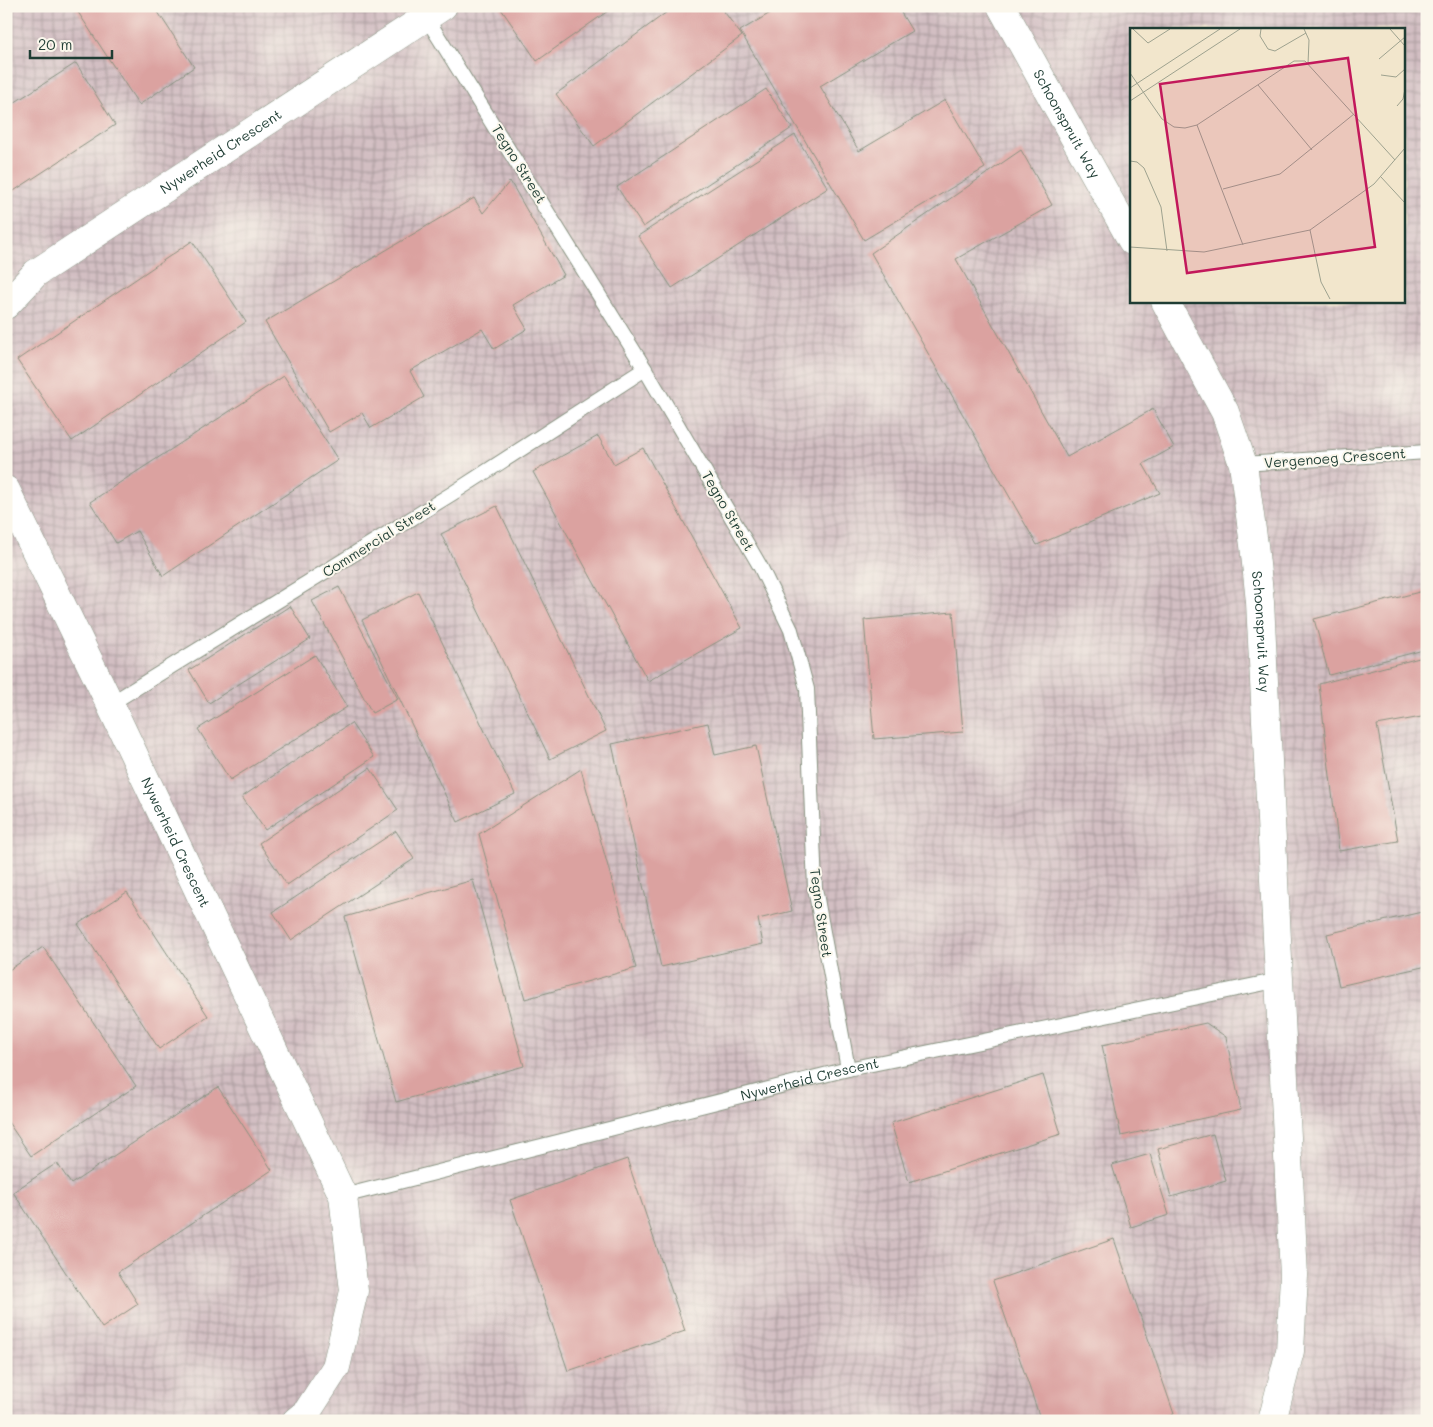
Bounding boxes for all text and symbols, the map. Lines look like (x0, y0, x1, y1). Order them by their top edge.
scale bar (30, 28, 112, 60)
inset map (1130, 28, 1406, 302)
text: 20 m (38, 34, 72, 54)
street label: Schoonspruit Way (1029, 66, 1105, 182)
street label: Nywerheid Crescent (156, 104, 285, 198)
street label: Tegno Street (488, 121, 551, 207)
street label: Vergenoeg Crescent (1263, 443, 1407, 472)
street label: Tegno Street (698, 467, 759, 554)
street label: Commercial Street (319, 496, 439, 581)
street label: Schoonspruit Way (1248, 570, 1275, 693)
street label: Nywerheid Crescent (137, 774, 215, 910)
street label: Tegno Street (806, 867, 837, 959)
street label: Nywerheid Crescent (738, 1053, 880, 1105)

